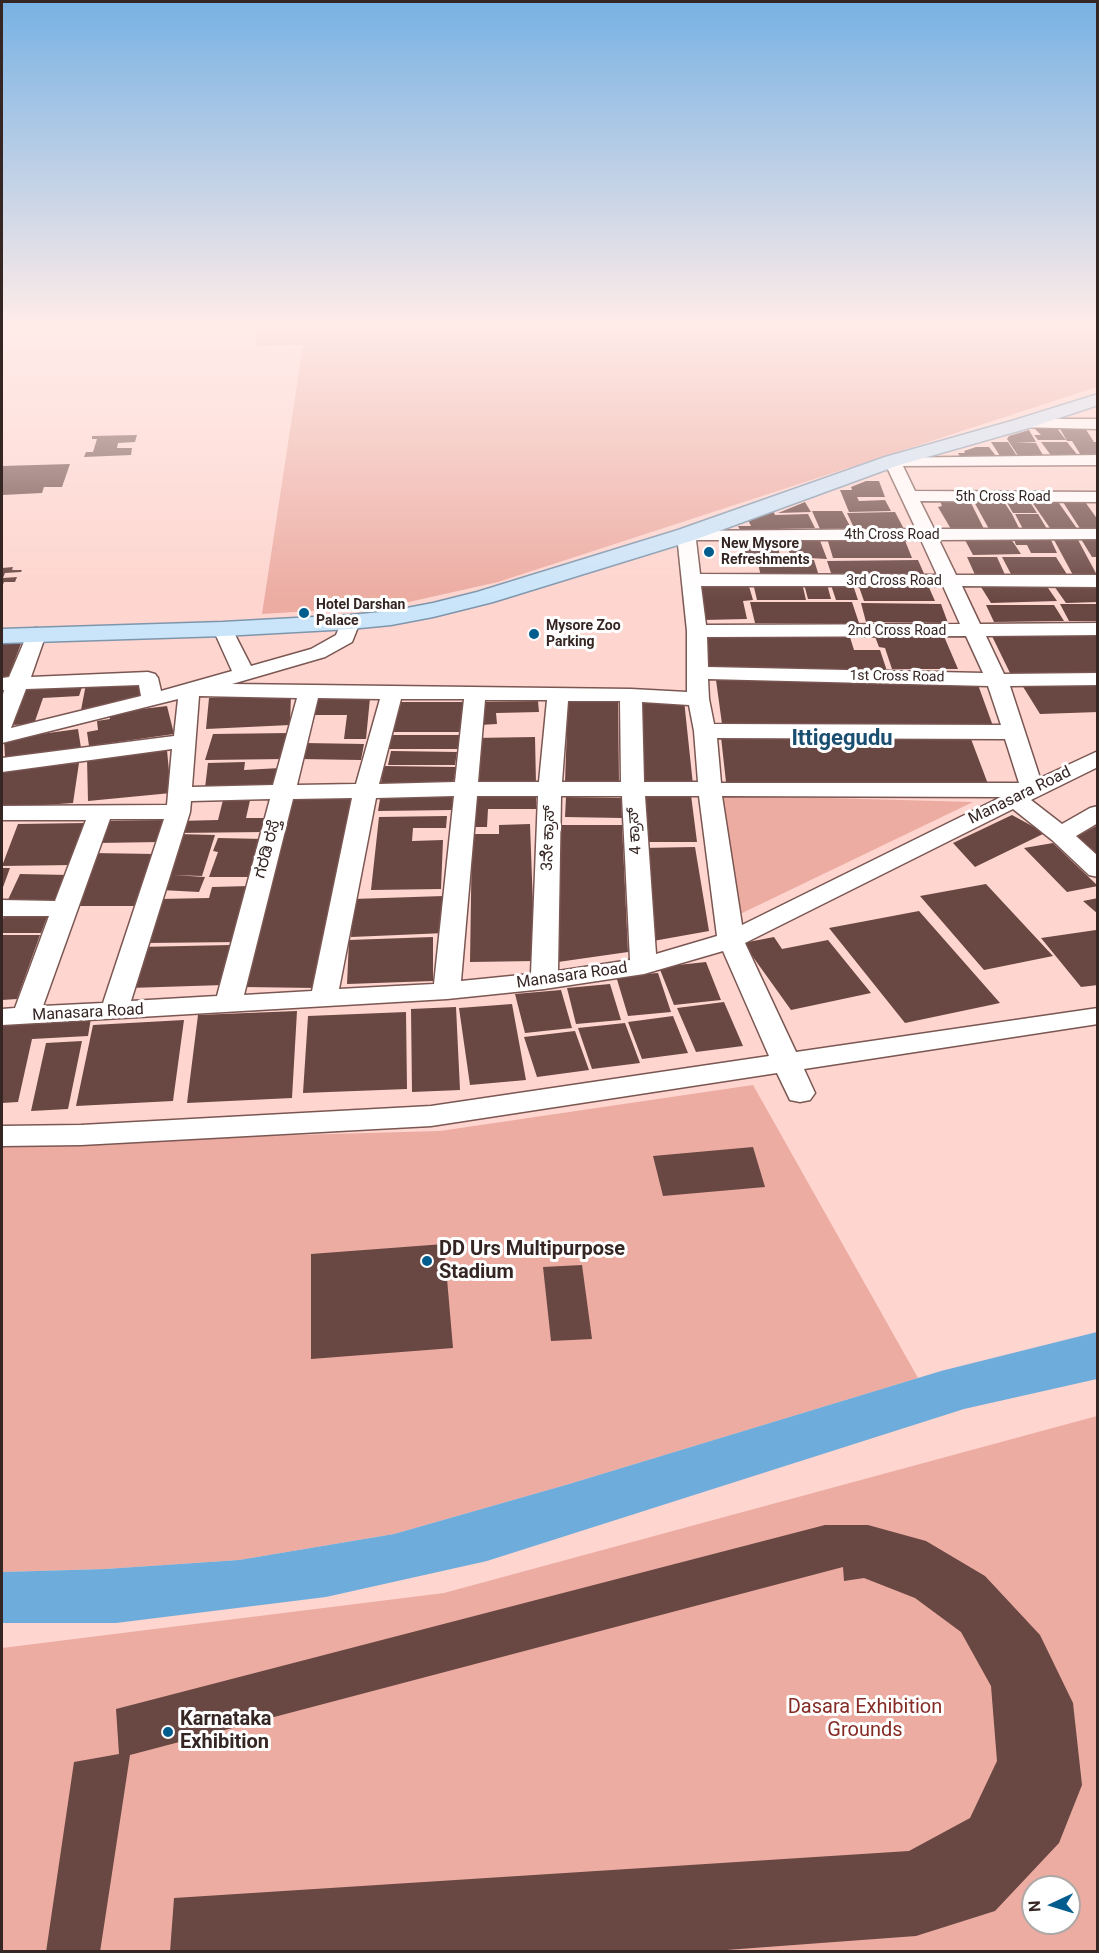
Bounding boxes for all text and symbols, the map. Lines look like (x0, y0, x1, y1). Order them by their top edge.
street label: 5th Cross Road (955, 489, 1051, 505)
street label: 4th Cross Road (844, 527, 940, 543)
place label: New Mysore Refreshments (721, 536, 810, 568)
marker: New Mysore Refreshments (702, 545, 716, 559)
street label: 3rd Cross Road (846, 573, 942, 589)
place label: Hotel Darshan Palace (316, 597, 405, 630)
marker: Hotel Darshan Palace (297, 606, 311, 620)
place label: Mysore Zoo Parking (546, 618, 621, 650)
street label: 2nd Cross Road (848, 623, 946, 639)
marker: Mysore Zoo Parking (527, 627, 541, 641)
street label: 1st Cross Road (849, 668, 945, 686)
district label: Ittigegudu (791, 726, 893, 752)
street label: Manasara Road (966, 763, 1074, 829)
street label: 3ನೆೇ ಕ್ರಾಸ್ (538, 805, 560, 871)
street label: 4 ಕ್ರಾಸ್ (624, 806, 646, 856)
street label: ಗರಡಿ ರಸ್ತೆ (251, 818, 285, 880)
street label: Manasara Road (515, 959, 629, 993)
street label: Manasara Road (32, 1000, 144, 1026)
place label: DD Urs Multipurpose Stadium (439, 1238, 625, 1285)
marker: DD Urs Multipurpose Stadium (420, 1254, 434, 1268)
park label: Dasara Exhibition Grounds (788, 1696, 942, 1743)
place label: Karnataka Exhibition (180, 1708, 272, 1755)
marker: Karnataka Exhibition (161, 1725, 175, 1739)
north arrow (1021, 1875, 1081, 1935)
text: N (1025, 1900, 1044, 1912)

